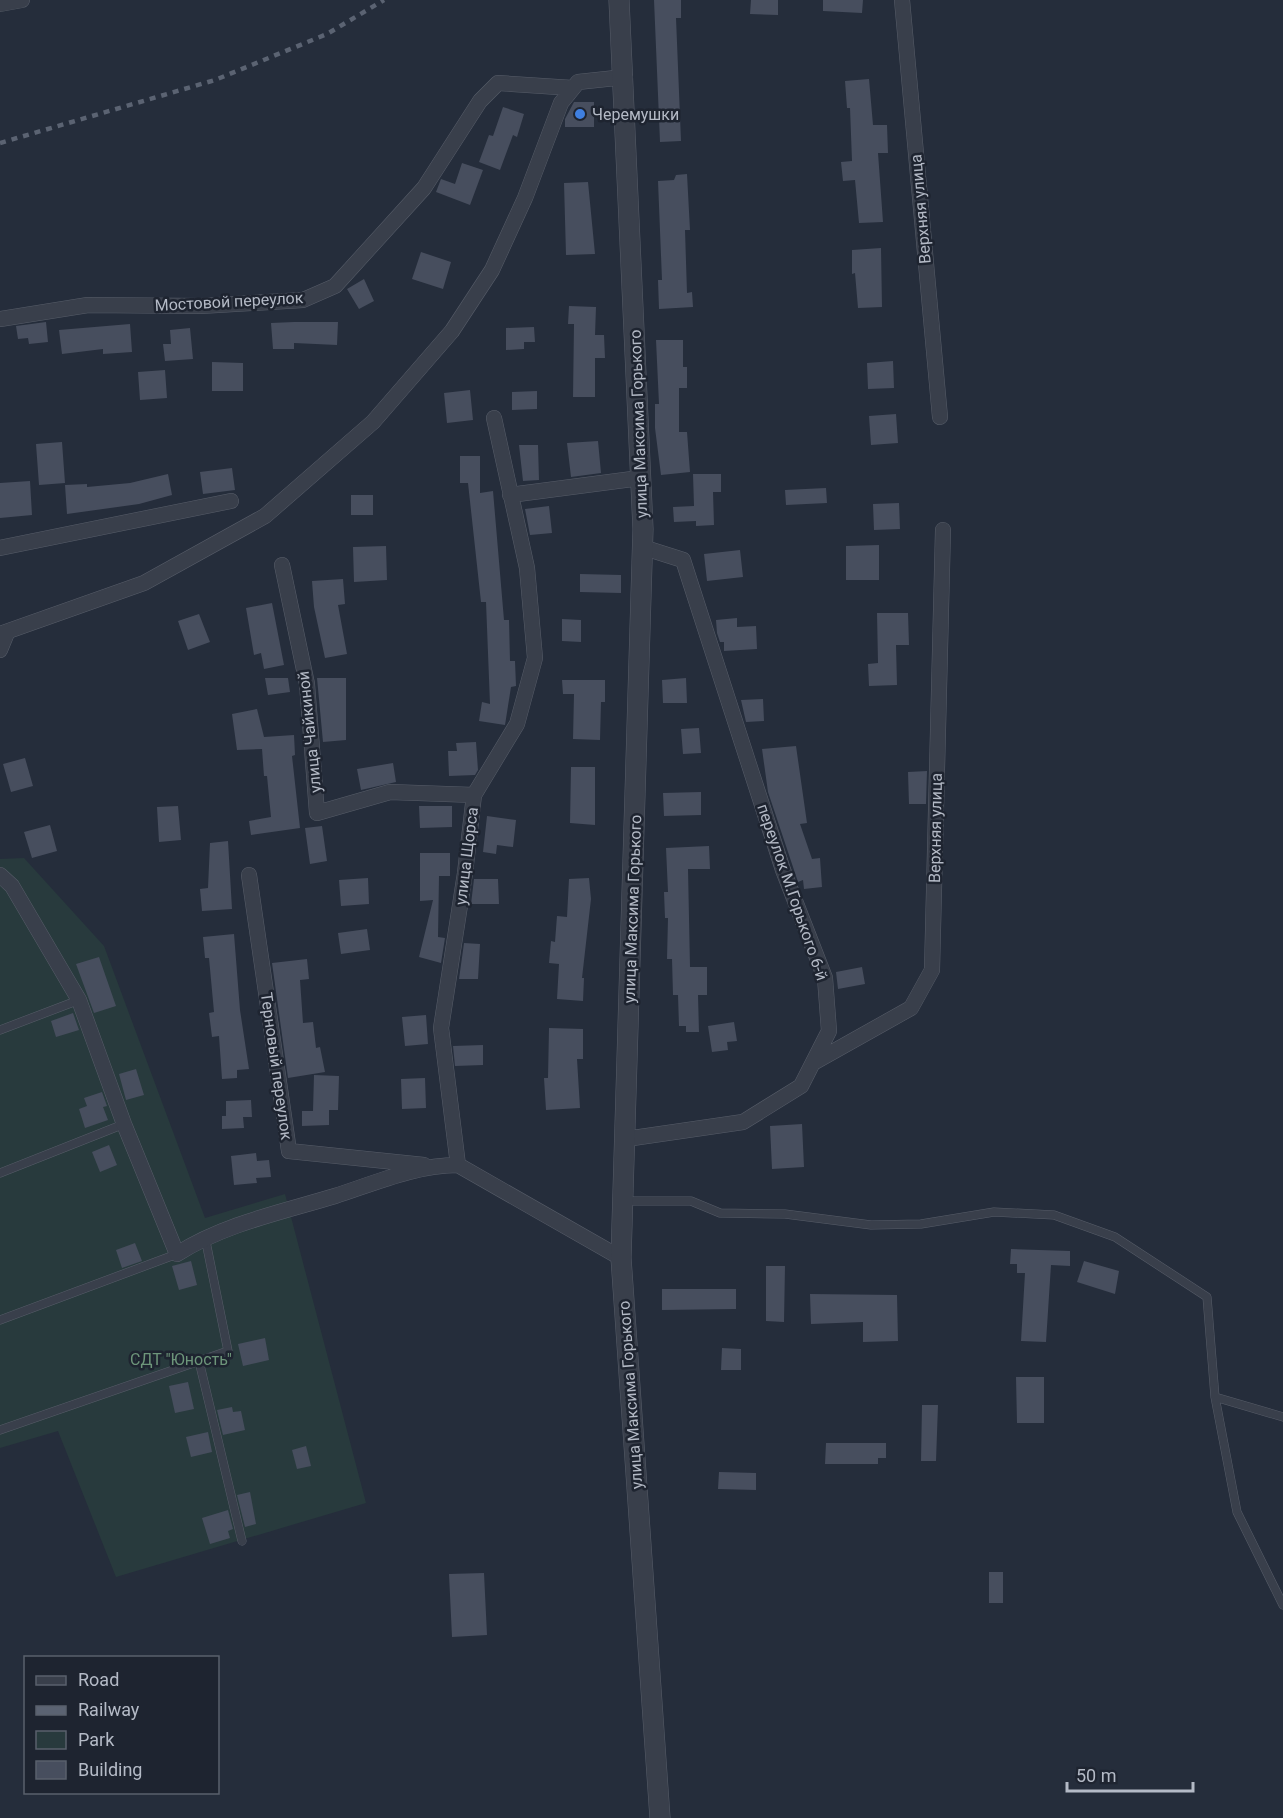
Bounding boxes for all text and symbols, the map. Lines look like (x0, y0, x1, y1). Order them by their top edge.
place label: Черемушки (592, 105, 679, 124)
marker: Черемушки (573, 107, 587, 121)
street label: Верхняя улица (906, 153, 935, 265)
street label: Мостовой переулок (154, 288, 304, 315)
street label: улица Максима Горького (626, 329, 651, 519)
street label: улица Чайкиной (294, 670, 325, 794)
street label: Верхняя улица (925, 773, 946, 883)
street label: переулок М.Горького 6-й (753, 801, 832, 983)
street label: улица Щорса (451, 806, 482, 906)
street label: улица Максима Горького (620, 814, 645, 1004)
street label: Терновый переулок (257, 991, 296, 1141)
street label: улица Максима Горького (614, 1300, 647, 1490)
park label: СДТ "Юность" (130, 1350, 232, 1369)
legend (24, 1656, 219, 1794)
text: Road (78, 1669, 119, 1690)
text: Railway (78, 1699, 140, 1720)
text: Park (78, 1729, 115, 1750)
scale bar (1067, 1755, 1193, 1793)
text: Building (78, 1759, 142, 1780)
text: 50 m (1076, 1765, 1116, 1786)

